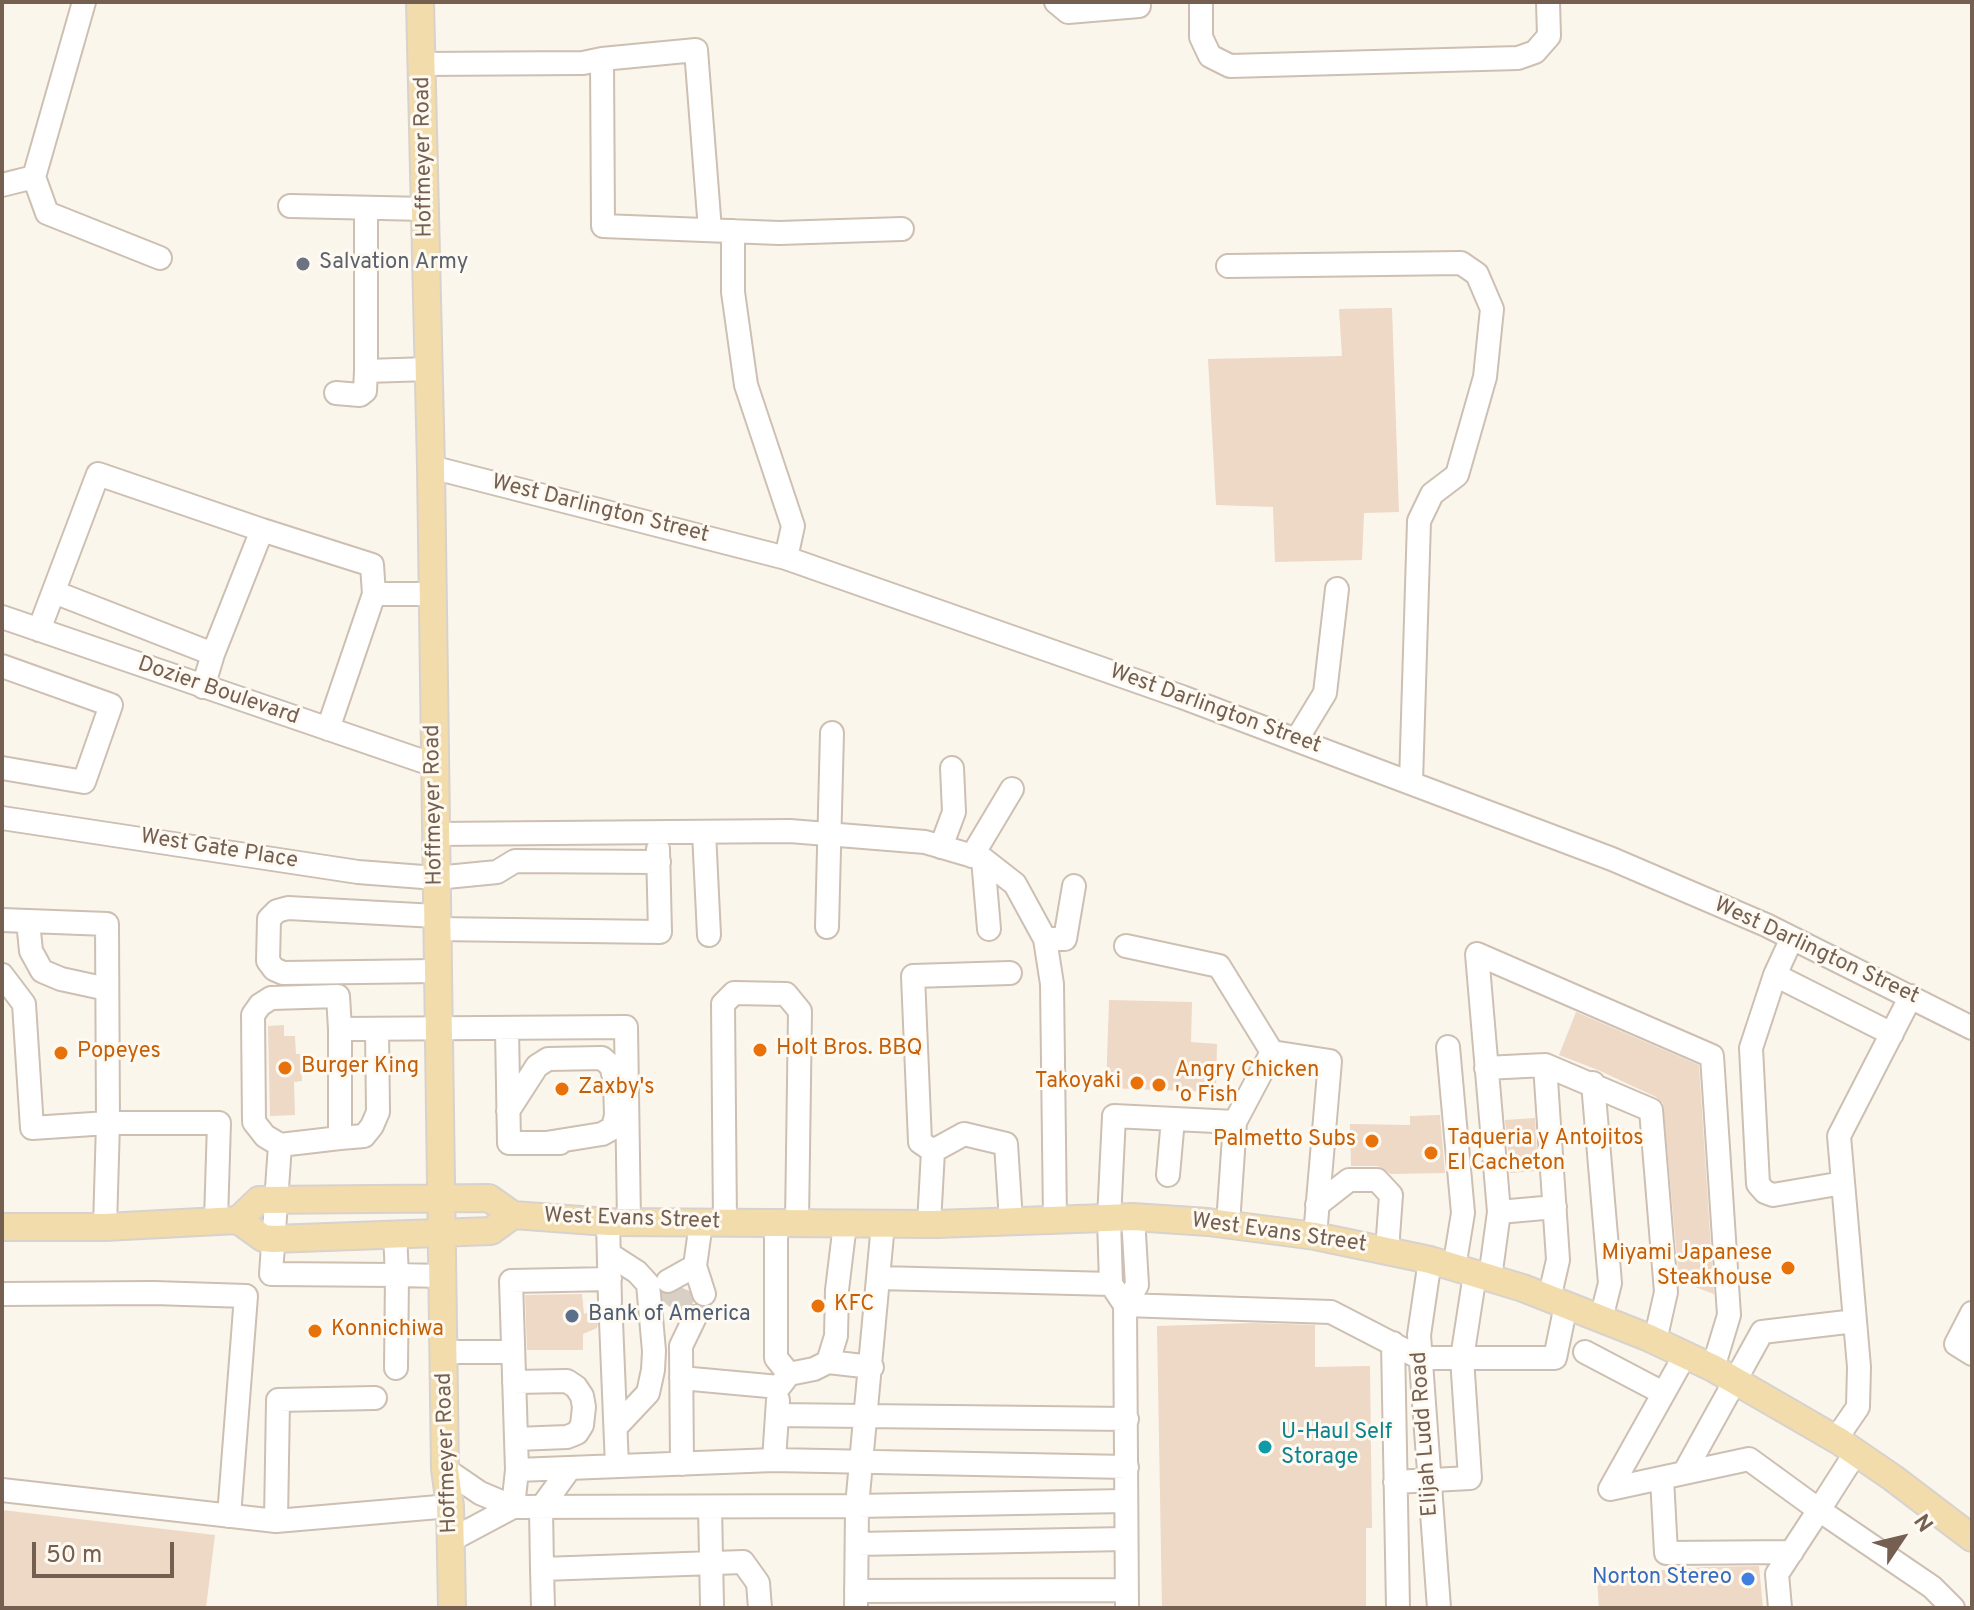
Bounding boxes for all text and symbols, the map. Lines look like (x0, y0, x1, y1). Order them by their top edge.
street label: Hoffmeyer Road (410, 76, 440, 238)
place label: Salvation Army (319, 251, 468, 277)
marker: Salvation Army (294, 255, 312, 273)
street label: West Darlington Street (489, 470, 711, 550)
street label: Dozier Boulevard (134, 652, 302, 732)
street label: West Darlington Street (1106, 659, 1324, 761)
street label: Hoffmeyer Road (420, 724, 450, 886)
street label: West Gate Place (138, 825, 300, 875)
street label: West Darlington Street (1709, 893, 1923, 1011)
place label: Holt Bros. BBQ (776, 1037, 923, 1063)
place label: Popeyes (77, 1040, 161, 1066)
marker: Holt Bros. BBQ (751, 1041, 769, 1059)
marker: Popeyes (52, 1044, 70, 1062)
place label: Burger King (301, 1055, 419, 1081)
marker: Burger King (276, 1059, 294, 1077)
place label: Angry Chicken 'o Fish (1175, 1059, 1319, 1110)
place label: Takoyaki (1035, 1070, 1121, 1096)
marker: Takoyaki (1128, 1074, 1146, 1092)
place label: Zaxby's (578, 1076, 654, 1102)
marker: Angry Chicken 'o Fish (1150, 1076, 1168, 1094)
marker: Zaxby's (553, 1080, 571, 1098)
place label: Taqueria y Antojitos El Cacheton (1447, 1127, 1644, 1178)
place label: Palmetto Subs (1213, 1128, 1356, 1154)
marker: Palmetto Subs (1363, 1132, 1381, 1150)
marker: Taqueria y Antojitos El Cacheton (1422, 1144, 1440, 1162)
street label: West Evans Street (543, 1204, 721, 1236)
street label: West Evans Street (1190, 1209, 1368, 1259)
place label: Miyami Japanese Steakhouse (1602, 1242, 1772, 1294)
marker: Miyami Japanese Steakhouse (1779, 1259, 1797, 1277)
place label: KFC (834, 1293, 874, 1319)
marker: KFC (809, 1297, 827, 1315)
place label: Bank of America (588, 1303, 751, 1329)
marker: Bank of America (563, 1307, 581, 1325)
place label: Konnichiwa (331, 1318, 444, 1344)
marker: Konnichiwa (306, 1322, 324, 1340)
street label: Elijah Ludd Road (1407, 1351, 1445, 1517)
street label: Hoffmeyer Road (432, 1372, 464, 1534)
place label: U-Haul Self Storage (1281, 1421, 1392, 1472)
marker: U-Haul Self Storage (1256, 1438, 1274, 1456)
north arrow (1862, 1498, 1942, 1578)
text: N (1906, 1510, 1938, 1538)
scale bar (36, 1526, 178, 1576)
text: 50 m (46, 1541, 102, 1571)
place label: Norton Stereo (1592, 1566, 1732, 1592)
marker: Norton Stereo (1739, 1570, 1757, 1588)

